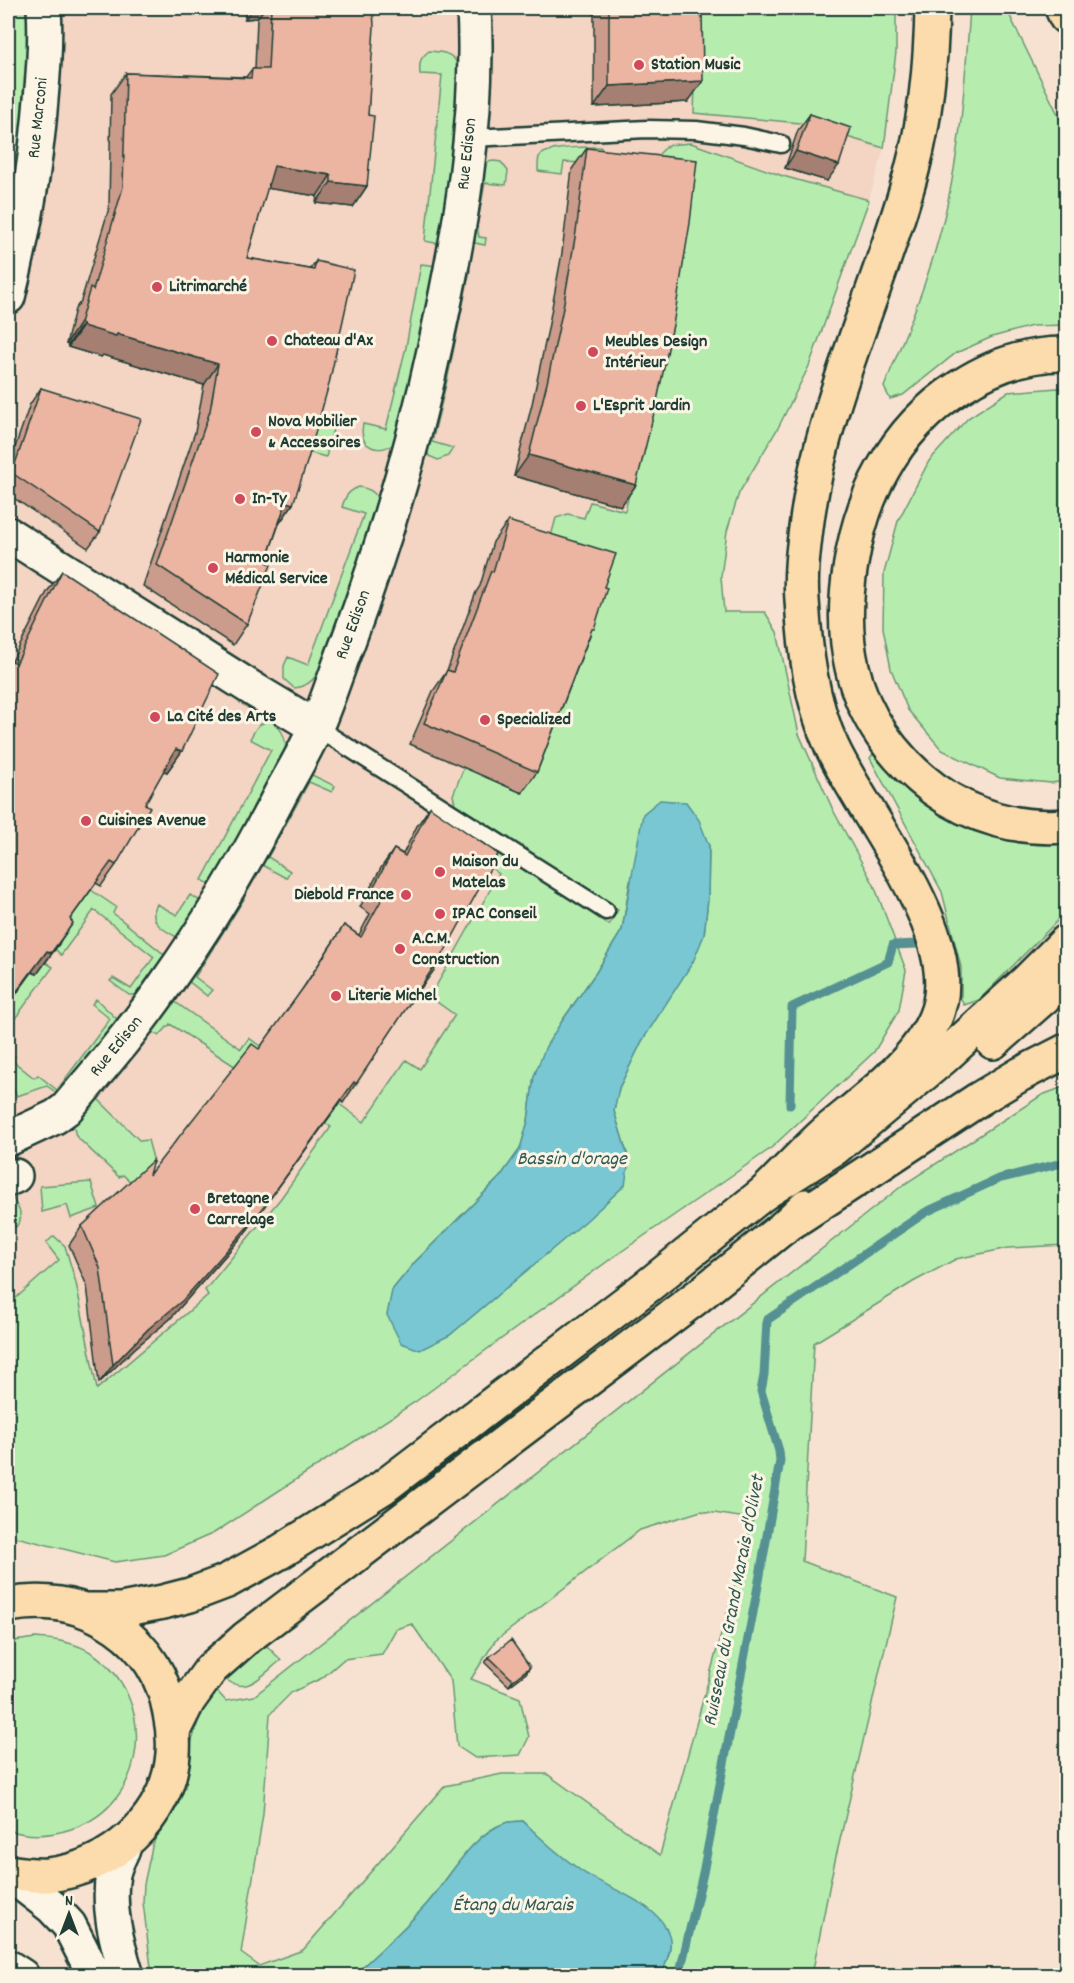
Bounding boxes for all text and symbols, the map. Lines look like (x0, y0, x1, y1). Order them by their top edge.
place label: Station Music (651, 53, 741, 78)
marker: Station Music (632, 58, 646, 72)
street label: Rue Marconi (22, 76, 56, 160)
street label: Rue Edison (452, 117, 484, 191)
place label: Litrimarché (169, 275, 247, 300)
marker: Litrimarché (150, 280, 164, 294)
place label: Chateau d'Ax (284, 329, 373, 354)
place label: Meubles Design Intérieur (605, 330, 707, 376)
marker: Chateau d'Ax (265, 334, 279, 348)
marker: Meubles Design Intérieur (586, 345, 600, 359)
place label: L'Esprit Jardin (593, 394, 690, 419)
marker: L'Esprit Jardin (574, 399, 588, 413)
place label: Nova Mobilier & Accessoires (268, 410, 361, 456)
marker: Nova Mobilier & Accessoires (249, 425, 263, 439)
place label: In-Ty (252, 487, 287, 512)
marker: In-Ty (233, 492, 247, 506)
place label: Harmonie Médical Service (225, 546, 328, 592)
marker: Harmonie Médical Service (206, 561, 220, 575)
street label: Rue Edison (330, 587, 378, 663)
place label: La Cité des Arts (167, 705, 277, 730)
place label: Specialized (497, 708, 571, 733)
marker: La Cité des Arts (148, 710, 162, 724)
marker: Specialized (478, 713, 492, 727)
place label: Cuisines Avenue (98, 809, 206, 834)
marker: Cuisines Avenue (79, 814, 93, 828)
place label: Maison du Matelas (452, 850, 519, 896)
marker: Maison du Matelas (433, 865, 447, 879)
place label: Diebold France (294, 883, 394, 908)
marker: Diebold France (399, 888, 413, 902)
place label: IPAC Conseil (452, 902, 538, 927)
marker: IPAC Conseil (433, 907, 447, 921)
place label: A.C.M. Construction (412, 927, 499, 973)
marker: A.C.M. Construction (393, 942, 407, 956)
place label: Literie Michel (348, 984, 437, 1009)
marker: Literie Michel (329, 989, 343, 1003)
street label: Rue Edison (85, 1011, 149, 1083)
water label: Bassin d'orage (517, 1146, 628, 1174)
place label: Bretagne Carrelage (207, 1187, 274, 1233)
marker: Bretagne Carrelage (188, 1202, 202, 1216)
water label: Ruisseau du Grand Marais d'Olivet (697, 1471, 773, 1729)
north arrow (39, 1884, 99, 1944)
text: N (65, 1890, 73, 1913)
water label: Étang du Marais (453, 1892, 574, 1920)

